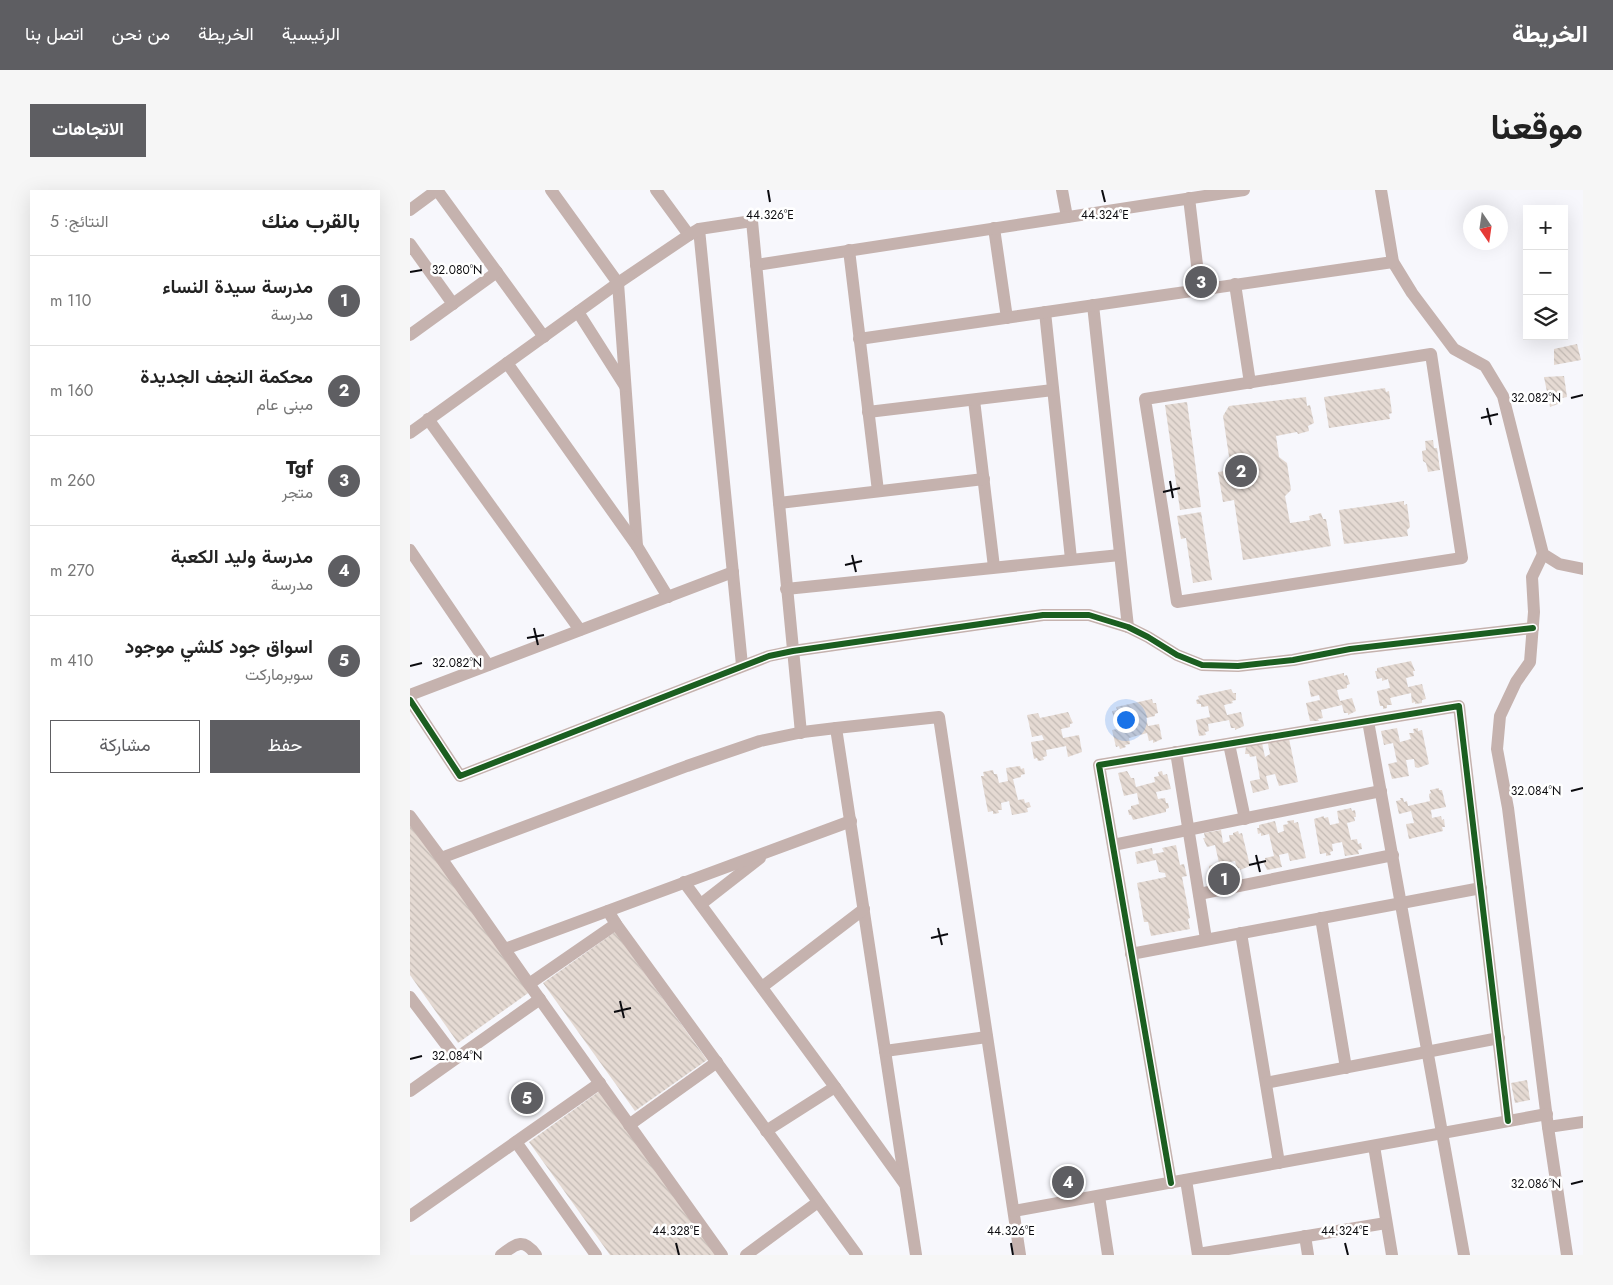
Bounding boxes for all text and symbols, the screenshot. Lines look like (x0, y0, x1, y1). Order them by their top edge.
text: الخريطة (1512, 16, 1588, 51)
text: اتصل بنا (25, 21, 84, 47)
text: من نحن (112, 21, 170, 47)
text: الخريطة (198, 21, 254, 47)
text: الرئيسية (282, 21, 340, 47)
text: موقعنا (1490, 102, 1583, 152)
button: الاتجاهات (30, 104, 146, 157)
north arrow (1463, 205, 1508, 250)
map controls (1523, 205, 1568, 340)
button: + (1523, 205, 1568, 250)
text: بالقرب منك (261, 206, 360, 236)
text: 44.326°E (746, 206, 794, 224)
text: 44.324°E (1081, 206, 1129, 224)
text: النتائج: 5 (50, 210, 109, 233)
button: − (1523, 250, 1568, 295)
text: 32.080°N (432, 261, 482, 279)
pin: 3 (1185, 263, 1217, 301)
text: مدرسة سيدة النساء (162, 273, 313, 300)
text: 110 m (50, 289, 91, 312)
text: 1 (340, 289, 348, 312)
button: layers (1523, 295, 1568, 340)
text: مدرسة (271, 303, 313, 326)
text: محكمة النجف الجديدة (140, 363, 313, 390)
text: 160 m (50, 379, 93, 402)
text: 2 (339, 379, 349, 402)
text: 32.082°N (1511, 389, 1561, 407)
text: مبنى عام (256, 393, 313, 416)
pin: 2 (1225, 452, 1257, 490)
text: Tgf (286, 454, 313, 481)
text: 260 m (50, 469, 95, 492)
text: 3 (339, 469, 349, 492)
text: متجر (282, 481, 313, 504)
text: مدرسة وليد الكعبة (171, 543, 313, 570)
text: 270 m (50, 559, 94, 582)
text: 4 (338, 559, 350, 582)
text: مدرسة (271, 573, 313, 596)
text: اسواق جود كلشي موجود (125, 633, 313, 660)
text: 410 m (50, 649, 93, 672)
text: 5 (339, 649, 349, 672)
text: 32.082°N (432, 654, 482, 672)
text: سوبرماركت (245, 663, 313, 686)
your location (1113, 707, 1139, 733)
button: مشاركة (50, 720, 200, 773)
button: حفظ (210, 720, 360, 773)
text: 32.084°N (1511, 782, 1561, 800)
pin: 1 (1208, 860, 1240, 898)
text: 32.084°N (432, 1047, 482, 1065)
pin: 5 (511, 1079, 543, 1117)
pin: 4 (1052, 1163, 1084, 1201)
text: 32.086°N (1511, 1175, 1561, 1193)
text: 44.328°E (652, 1222, 700, 1240)
text: 44.326°E (987, 1222, 1035, 1240)
text: 44.324°E (1321, 1222, 1369, 1240)

